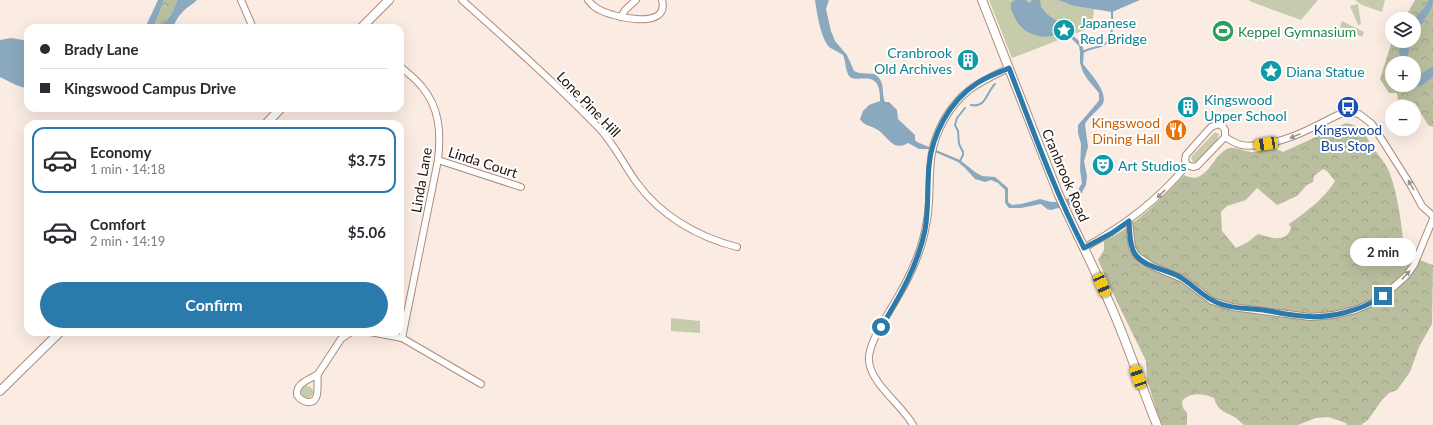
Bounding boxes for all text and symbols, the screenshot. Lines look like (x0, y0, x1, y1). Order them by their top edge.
map controls (1385, 12, 1421, 136)
button: layers (1385, 12, 1421, 48)
place label: Japanese Red Bridge (1080, 14, 1147, 47)
place icon: Japanese Red Bridge (1051, 17, 1077, 43)
sports icon: Keppel Gymnasium (1210, 18, 1236, 44)
place label: Keppel Gymnasium (1238, 23, 1356, 40)
text: Brady Lane (64, 40, 138, 58)
place label: Cranbrook Old Archives (874, 44, 953, 77)
building icon: Cranbrook Old Archives (955, 47, 981, 73)
button: + (1385, 56, 1421, 92)
place icon: Diana Statue (1258, 58, 1284, 84)
place label: Diana Statue (1286, 63, 1365, 80)
street label: Lone Pine Hill (554, 68, 624, 140)
text: Kingswood Campus Drive (64, 79, 236, 97)
place label: Kingswood Upper School (1204, 91, 1287, 124)
building icon: Kingswood Upper School (1175, 94, 1201, 120)
bus stop icon: Kingswood Bus Stop (1335, 94, 1361, 120)
button: − (1385, 100, 1421, 136)
place label: Kingswood Dining Hall (1092, 114, 1160, 147)
restaurant icon: Kingswood Dining Hall (1163, 117, 1189, 143)
place label: Kingswood Bus Stop (1314, 121, 1382, 154)
street label: Cranbrook Road (1039, 126, 1093, 224)
one-way arrow (1289, 133, 1301, 139)
car (1253, 136, 1279, 152)
icon: car (42, 142, 78, 178)
text: Economy (90, 143, 151, 161)
street label: Linda Court (446, 143, 520, 181)
street label: Linda Lane (407, 146, 435, 214)
text: $3.75 (348, 151, 386, 169)
theatre icon: Art Studios (1090, 152, 1116, 178)
place label: Art Studios (1118, 157, 1186, 174)
text: 1 min · 14:18 (90, 161, 165, 177)
one-way arrow (1407, 179, 1414, 191)
one-way arrow (1156, 189, 1166, 198)
icon: car (42, 214, 78, 250)
text: Comfort (90, 215, 146, 233)
text: $5.06 (348, 223, 386, 241)
text: 2 min · 14:19 (90, 233, 165, 249)
callout: 2 min (1350, 238, 1416, 266)
text: 2 min (1367, 244, 1399, 260)
one-way arrow (1401, 270, 1411, 280)
car (1092, 272, 1112, 298)
button: Confirm (40, 282, 388, 328)
route end (1374, 287, 1392, 305)
route start (872, 318, 890, 336)
car (1128, 364, 1148, 390)

